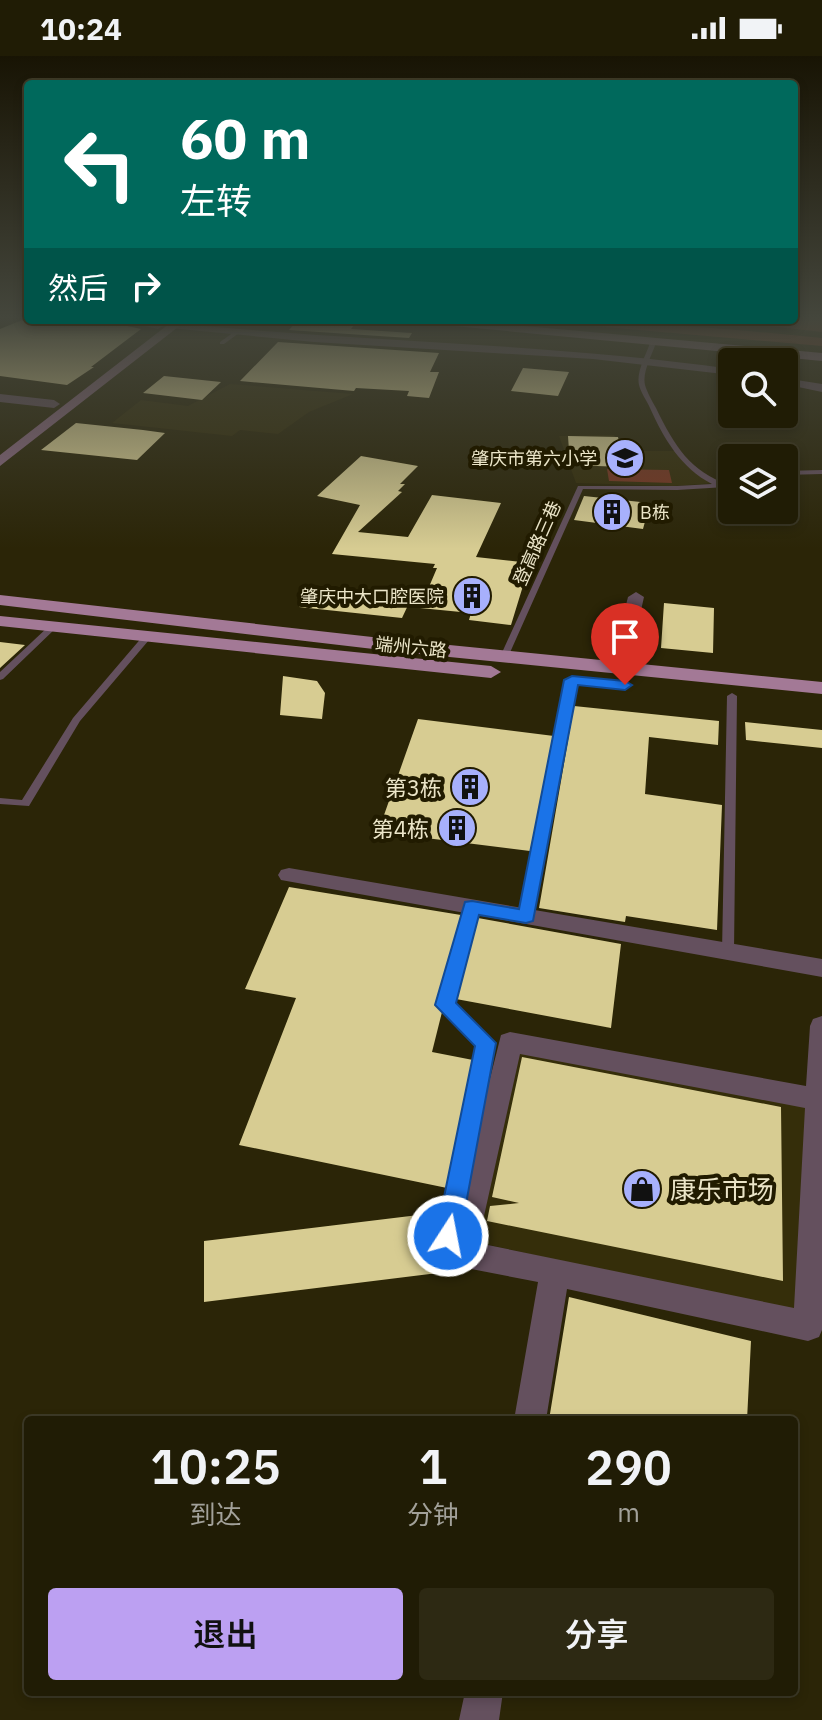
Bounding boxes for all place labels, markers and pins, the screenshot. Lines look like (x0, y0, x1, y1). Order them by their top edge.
school or university icon: 肇庆市第六小学 (604, 437, 646, 479)
place label: 肇庆市第六小学 (471, 447, 597, 470)
building icon: B栋 (591, 491, 633, 533)
place label: B栋 (640, 501, 670, 524)
building icon: 肇庆中大口腔医院 (451, 575, 493, 617)
place label: 肇庆中大口腔医院 (300, 585, 444, 608)
pin (591, 603, 659, 685)
building icon: 第3栋 (449, 766, 491, 808)
place label: 第3栋 (385, 773, 442, 802)
building icon: 第4栋 (436, 807, 478, 849)
place label: 第4栋 (372, 814, 429, 843)
shop icon: 康乐市场 (621, 1168, 663, 1210)
place label: 康乐市场 (670, 1172, 774, 1206)

